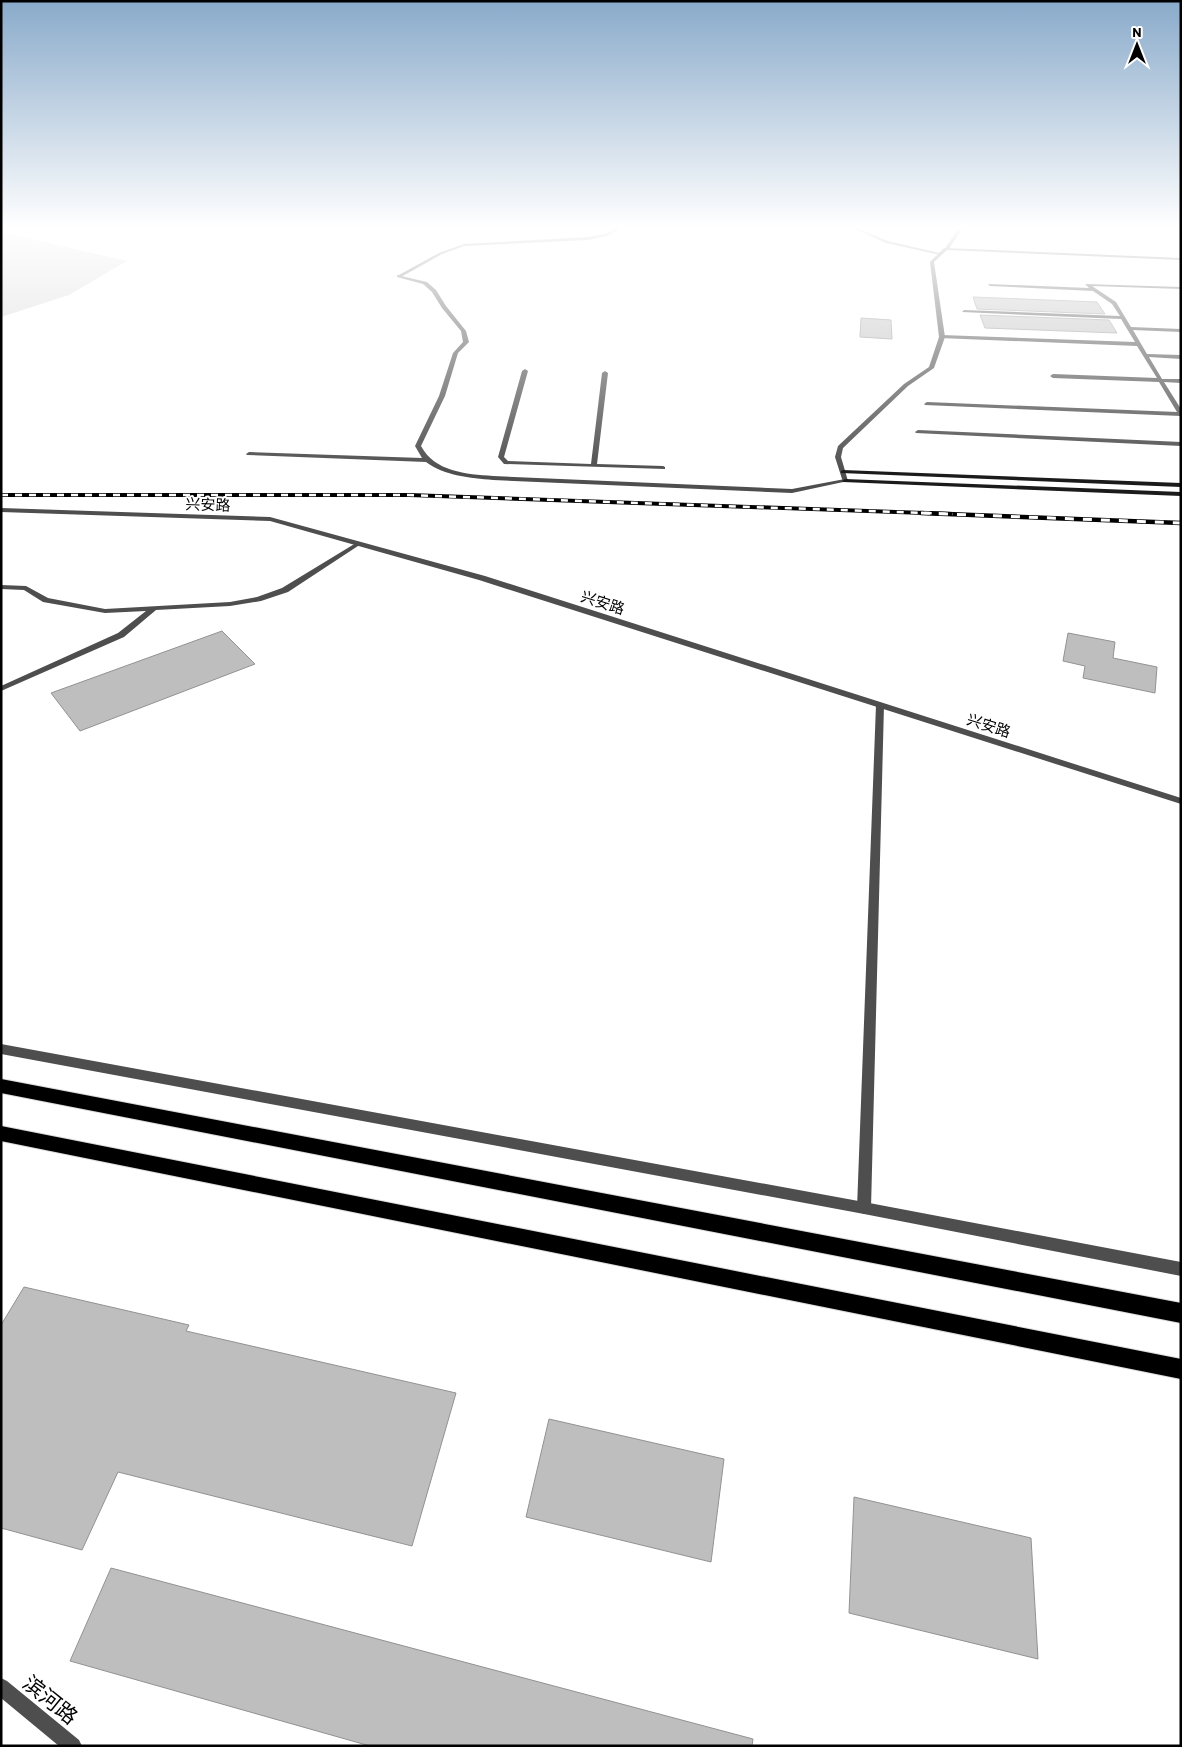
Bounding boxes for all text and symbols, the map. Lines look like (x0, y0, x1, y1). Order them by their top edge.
north arrow (1112, 20, 1162, 70)
text: N (1132, 23, 1142, 40)
street label: 兴安路 (185, 494, 231, 514)
street label: 兴安路 (579, 586, 627, 618)
street label: 兴安路 (965, 709, 1013, 741)
street label: 滨河路 (19, 1669, 83, 1729)

